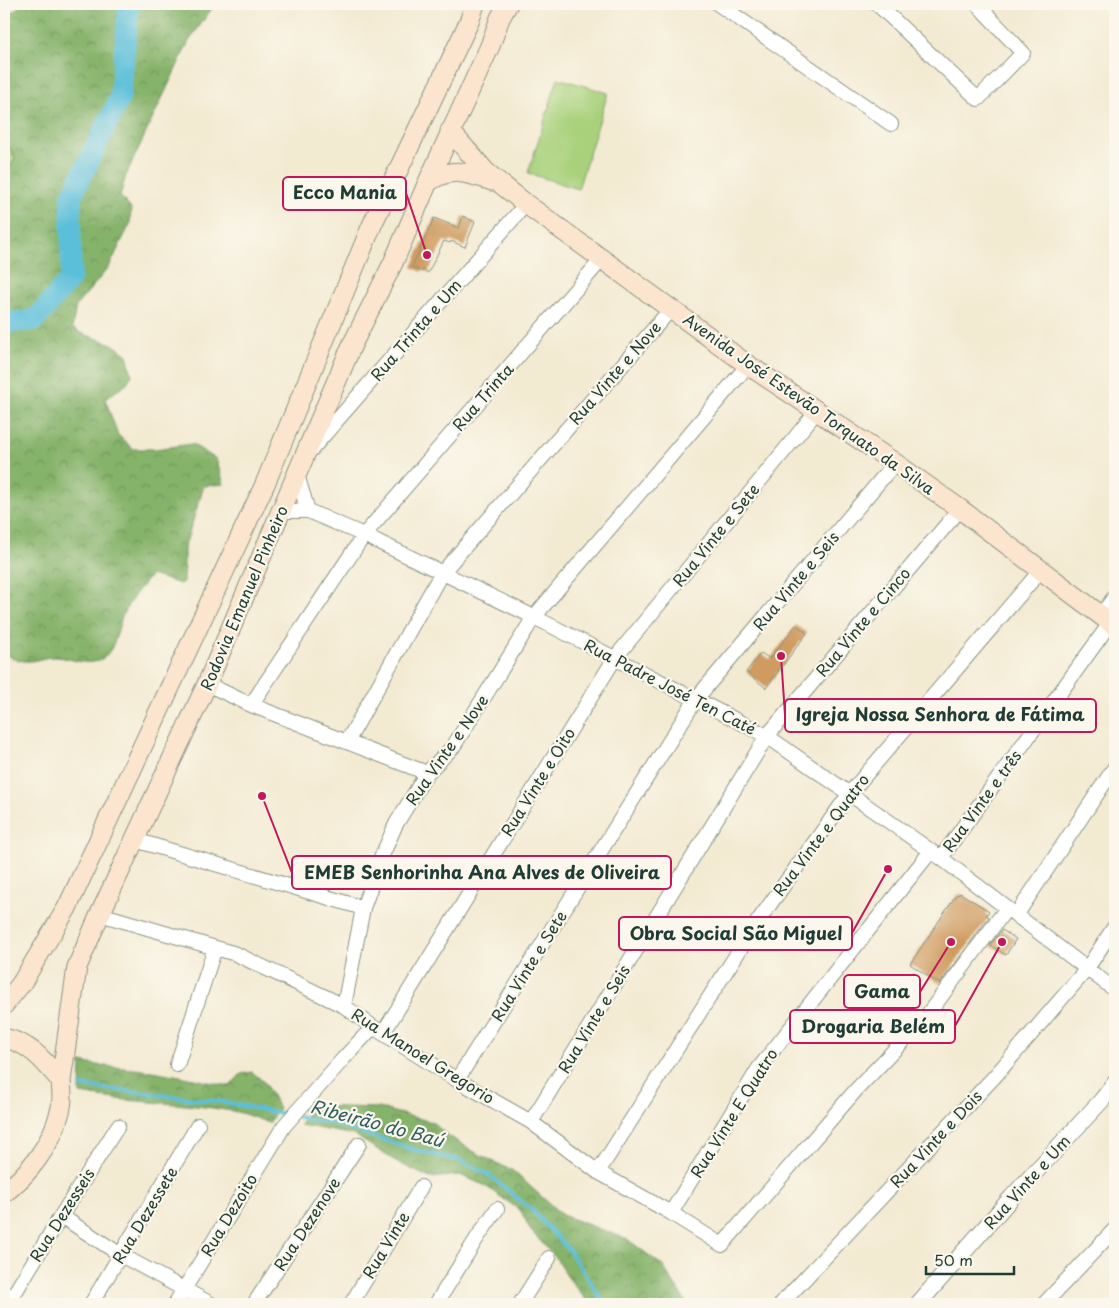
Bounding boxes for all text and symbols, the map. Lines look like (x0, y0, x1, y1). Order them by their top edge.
callout: Ecco Mania (283, 177, 406, 210)
text: Ecco Mania (293, 178, 398, 205)
street label: Rua Trinta e Um (364, 273, 466, 386)
street label: Avenida José Estevão Torquato da Silva (679, 307, 940, 500)
street label: Rua Vinte e Nove (562, 315, 666, 429)
street label: Rua Trinta (446, 357, 519, 435)
street label: Rua Vinte e Sete (666, 478, 764, 591)
street label: Rodovia Emanuel Pinheiro (193, 501, 293, 694)
street label: Rua Vinte e Seis (747, 526, 844, 635)
street label: Rua Vinte e Cinco (809, 561, 915, 681)
street label: Rua Padre José Ten Caté (580, 632, 761, 740)
street label: Rua Vinte e Nove (399, 689, 493, 810)
callout: Igreja Nossa Senhora de Fátima (785, 699, 1096, 732)
text: Igreja Nossa Senhora de Fátima (795, 700, 1085, 727)
street label: Rua Vinte e Oito (494, 722, 580, 840)
street label: Rua Vinte e três (936, 744, 1026, 856)
street label: Rua Vinte e Quatro (766, 768, 874, 901)
callout: EMEB Senhorinha Ana Alves de Oliveira (292, 856, 671, 889)
text: EMEB Senhorinha Ana Alves de Oliveira (304, 858, 660, 885)
street label: Rua Vinte e Sete (484, 905, 572, 1026)
callout: Obra Social São Miguel (619, 917, 852, 950)
text: Obra Social São Miguel (630, 919, 842, 946)
street label: Rua Vinte e Seis (551, 960, 635, 1077)
callout: Gama (844, 975, 920, 1008)
text: Gama (854, 977, 910, 1004)
street label: Rua Manoel Gregorio (347, 1001, 500, 1109)
callout: Drogaria Belém (790, 1010, 955, 1043)
text: Drogaria Belém (801, 1012, 945, 1039)
street label: Rua Vinte E Quatro (684, 1043, 783, 1182)
street label: Rua Vinte e Dois (884, 1084, 987, 1192)
water label: Ribeirão do Baú (308, 1092, 448, 1154)
street label: Rua Vinte e Um (977, 1129, 1075, 1234)
street label: Rua Dezessete (106, 1161, 183, 1268)
street label: Rua Dezesseis (23, 1163, 100, 1266)
street label: Rua Dezoito (194, 1168, 262, 1260)
street label: Rua Dezenove (267, 1172, 345, 1275)
street label: Rua Vinte (356, 1206, 415, 1282)
scale bar (926, 1243, 1014, 1275)
text: 50 m (934, 1248, 973, 1271)

